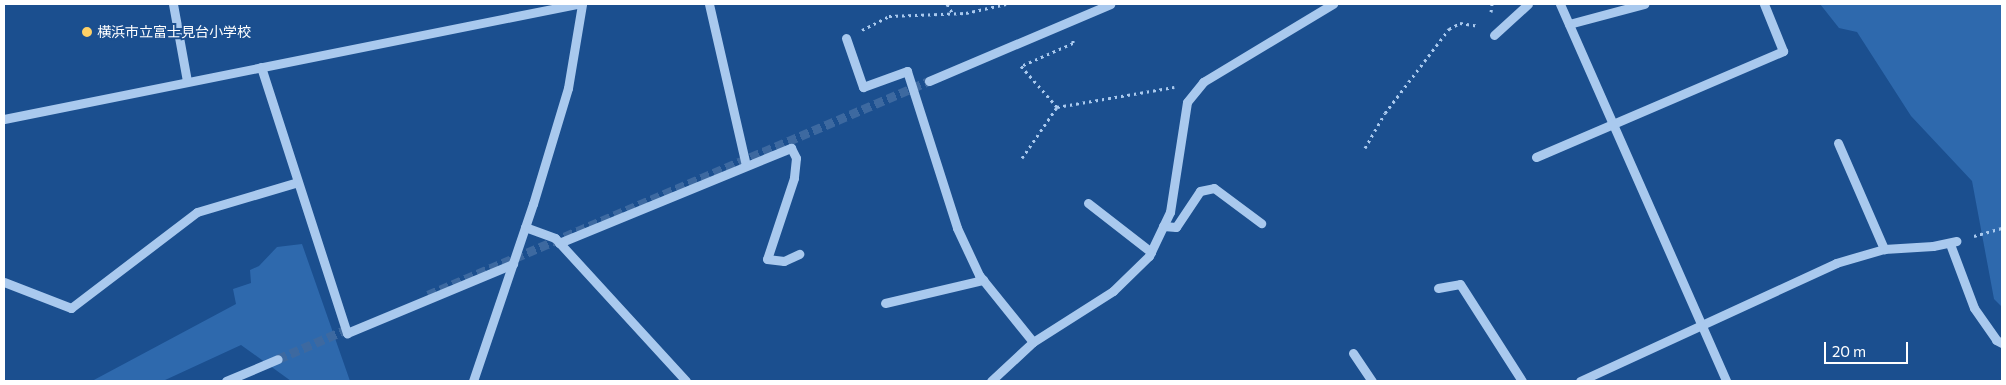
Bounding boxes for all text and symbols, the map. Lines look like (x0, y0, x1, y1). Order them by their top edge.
place label: 横浜市立富士見台小学校 (97, 24, 251, 40)
marker: 横浜市立富士見台小学校 (81, 26, 93, 38)
scale bar (1826, 332, 1910, 364)
text: 20 m (1832, 342, 1866, 360)

